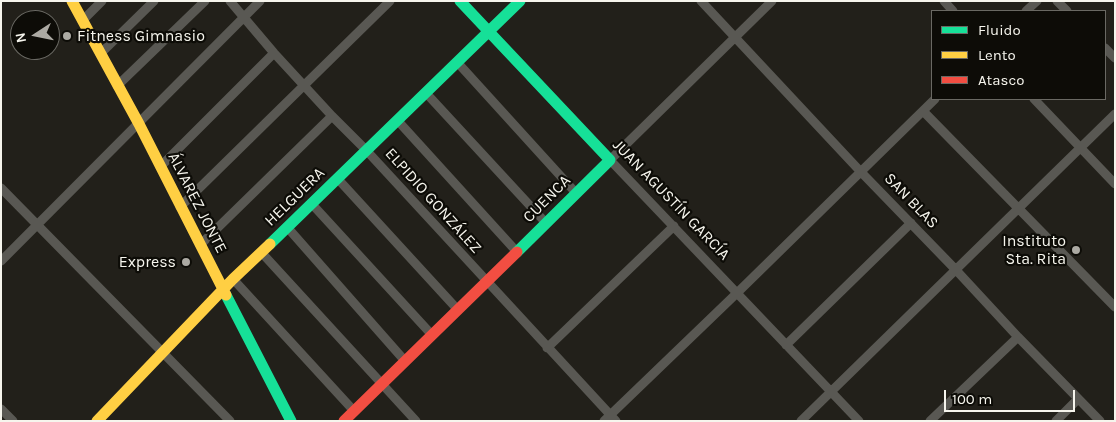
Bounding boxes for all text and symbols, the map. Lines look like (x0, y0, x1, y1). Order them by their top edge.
north arrow (10, 10, 60, 60)
legend (931, 10, 1106, 100)
text: Fluido (978, 21, 1021, 39)
place label: Fitness Gimnasio (77, 26, 205, 46)
marker: Fitness Gimnasio (61, 30, 73, 42)
text: N (11, 31, 30, 44)
text: Lento (978, 46, 1016, 64)
text: Atasco (978, 71, 1024, 89)
street label: JUAN AGUSTÍN GARCÍA (608, 136, 734, 264)
street label: ELPIDIO GONZÁLEZ (381, 144, 485, 258)
street label: ÁLVAREZ JONTE (163, 149, 231, 257)
street label: HELGUERA (261, 164, 329, 230)
street label: SAN BLAS (880, 169, 942, 233)
street label: CUENCA (519, 171, 575, 227)
place label: Instituto Sta. Rita (1002, 231, 1066, 269)
marker: Instituto Sta. Rita (1070, 244, 1082, 256)
place label: Express (119, 252, 176, 272)
marker: Express (180, 256, 192, 268)
scale bar (946, 380, 1077, 412)
text: 100 m (952, 390, 992, 408)

